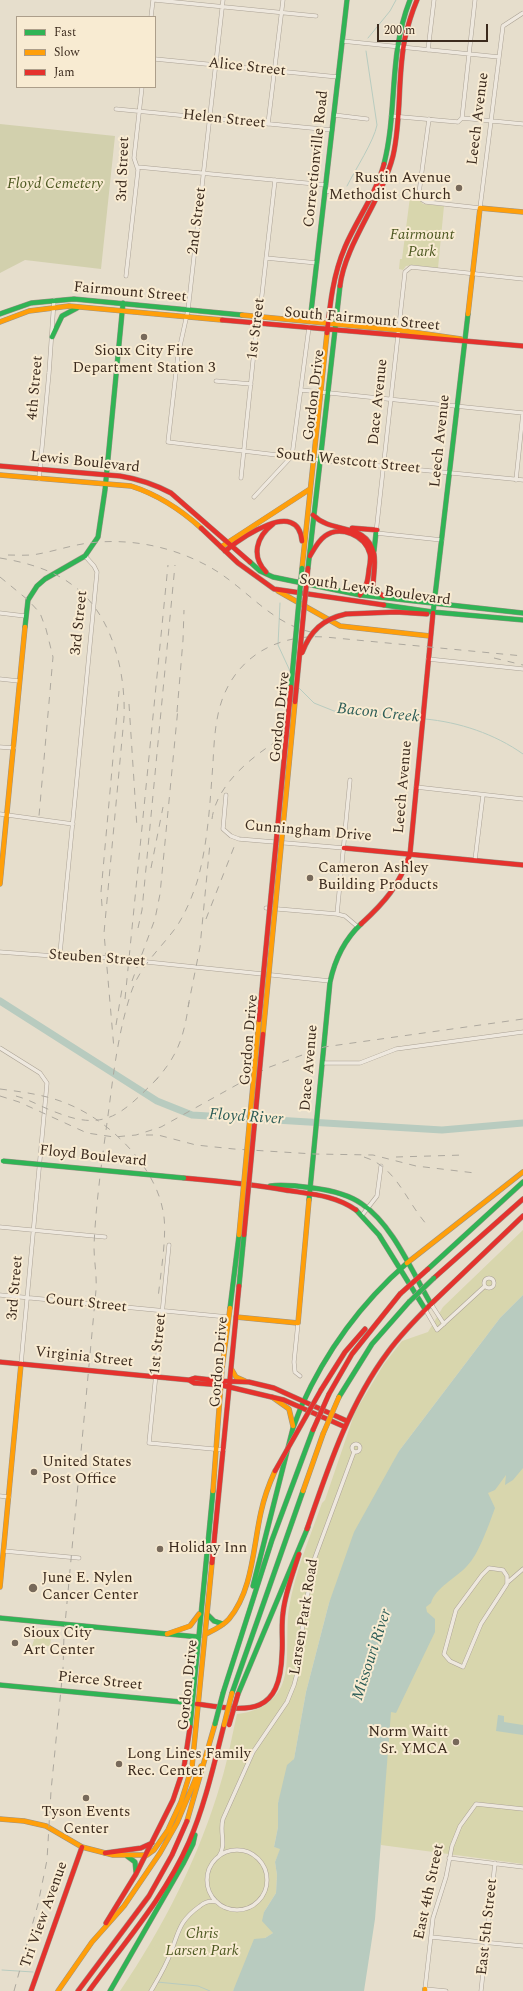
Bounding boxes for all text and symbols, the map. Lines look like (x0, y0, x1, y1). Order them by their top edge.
legend (16, 16, 156, 88)
scale bar (379, 16, 490, 42)
text: 200 m (384, 21, 415, 40)
text: Fast (54, 23, 76, 42)
text: Slow (54, 43, 79, 62)
street label: Alice Street (207, 55, 287, 81)
text: Jam (54, 63, 75, 82)
street label: Leech Avenue (464, 72, 494, 166)
street label: Correctionville Road (301, 90, 333, 228)
street label: Helen Street (182, 107, 266, 133)
street label: 3rd Street (114, 136, 134, 202)
place label: Rustin Avenue Methodist Church (329, 170, 451, 205)
park label: Floyd Cemetery (7, 176, 103, 194)
marker: Rustin Avenue Methodist Church (454, 183, 464, 193)
street label: 2nd Street (185, 186, 211, 256)
park label: Fairmount Park (390, 227, 454, 262)
street label: Fairmount Street (73, 279, 187, 307)
street label: 1st Street (244, 297, 270, 361)
street label: South Fairmount Street (283, 304, 441, 336)
marker: Sioux City Fire Department Station 3 (139, 332, 149, 342)
place label: Sioux City Fire Department Station 3 (72, 343, 216, 378)
street label: Gordon Drive (301, 349, 329, 441)
street label: 4th Street (24, 355, 48, 421)
street label: Dace Avenue (366, 358, 392, 446)
street label: Leech Avenue (427, 394, 455, 488)
street label: South Westcott Street (275, 445, 421, 479)
street label: Lewis Boulevard (29, 448, 141, 478)
street label: South Lewis Boulevard (298, 571, 452, 611)
street label: 3rd Street (68, 590, 92, 656)
street label: Gordon Drive (267, 671, 295, 763)
water label: Bacon Creek (336, 700, 420, 728)
street label: Leech Avenue (391, 740, 417, 834)
street label: Cunningham Drive (244, 817, 372, 847)
place label: Cameron Ashley Building Products (318, 860, 438, 895)
marker: Cameron Ashley Building Products (305, 873, 315, 883)
street label: Steuben Street (48, 947, 146, 971)
street label: Gordon Drive (237, 994, 263, 1086)
street label: Dace Avenue (297, 1024, 323, 1112)
water label: Floyd River (208, 1106, 284, 1130)
street label: Floyd Boulevard (38, 1142, 148, 1172)
street label: 3rd Street (4, 1255, 28, 1321)
street label: Court Street (44, 1291, 128, 1317)
street label: 1st Street (147, 1312, 171, 1376)
street label: Gordon Drive (207, 1316, 233, 1408)
street label: Virginia Street (34, 1344, 134, 1372)
place label: United States Post Office (42, 1454, 132, 1489)
marker: United States Post Office (29, 1467, 39, 1477)
place label: Holiday Inn (168, 1540, 247, 1558)
marker: Holiday Inn (155, 1544, 165, 1554)
street label: Larsen Park Road (287, 1558, 323, 1676)
place label: June E. Nylen Cancer Center (42, 1570, 139, 1605)
marker: June E. Nylen Cancer Center (27, 1582, 39, 1594)
water label: Missouri River (349, 1607, 397, 1703)
place label: Sioux City Art Center (23, 1625, 95, 1660)
marker: Sioux City Art Center (10, 1638, 20, 1648)
street label: Gordon Drive (175, 1639, 203, 1731)
street label: Pierce Street (57, 1669, 143, 1695)
place label: Norm Waitt Sr. YMCA (368, 1724, 448, 1759)
marker: Norm Waitt Sr. YMCA (451, 1737, 461, 1747)
place label: Long Lines Family Rec. Center (127, 1746, 251, 1781)
marker: Long Lines Family Rec. Center (114, 1759, 124, 1769)
marker: Tyson Events Center (81, 1793, 91, 1803)
place label: Tyson Events Center (41, 1804, 131, 1839)
street label: East 4th Street (411, 1843, 449, 1941)
street label: Tri View Avenue (17, 1859, 73, 1971)
street label: East 5th Street (474, 1878, 502, 1976)
park label: Chris Larsen Park (165, 1926, 239, 1961)

